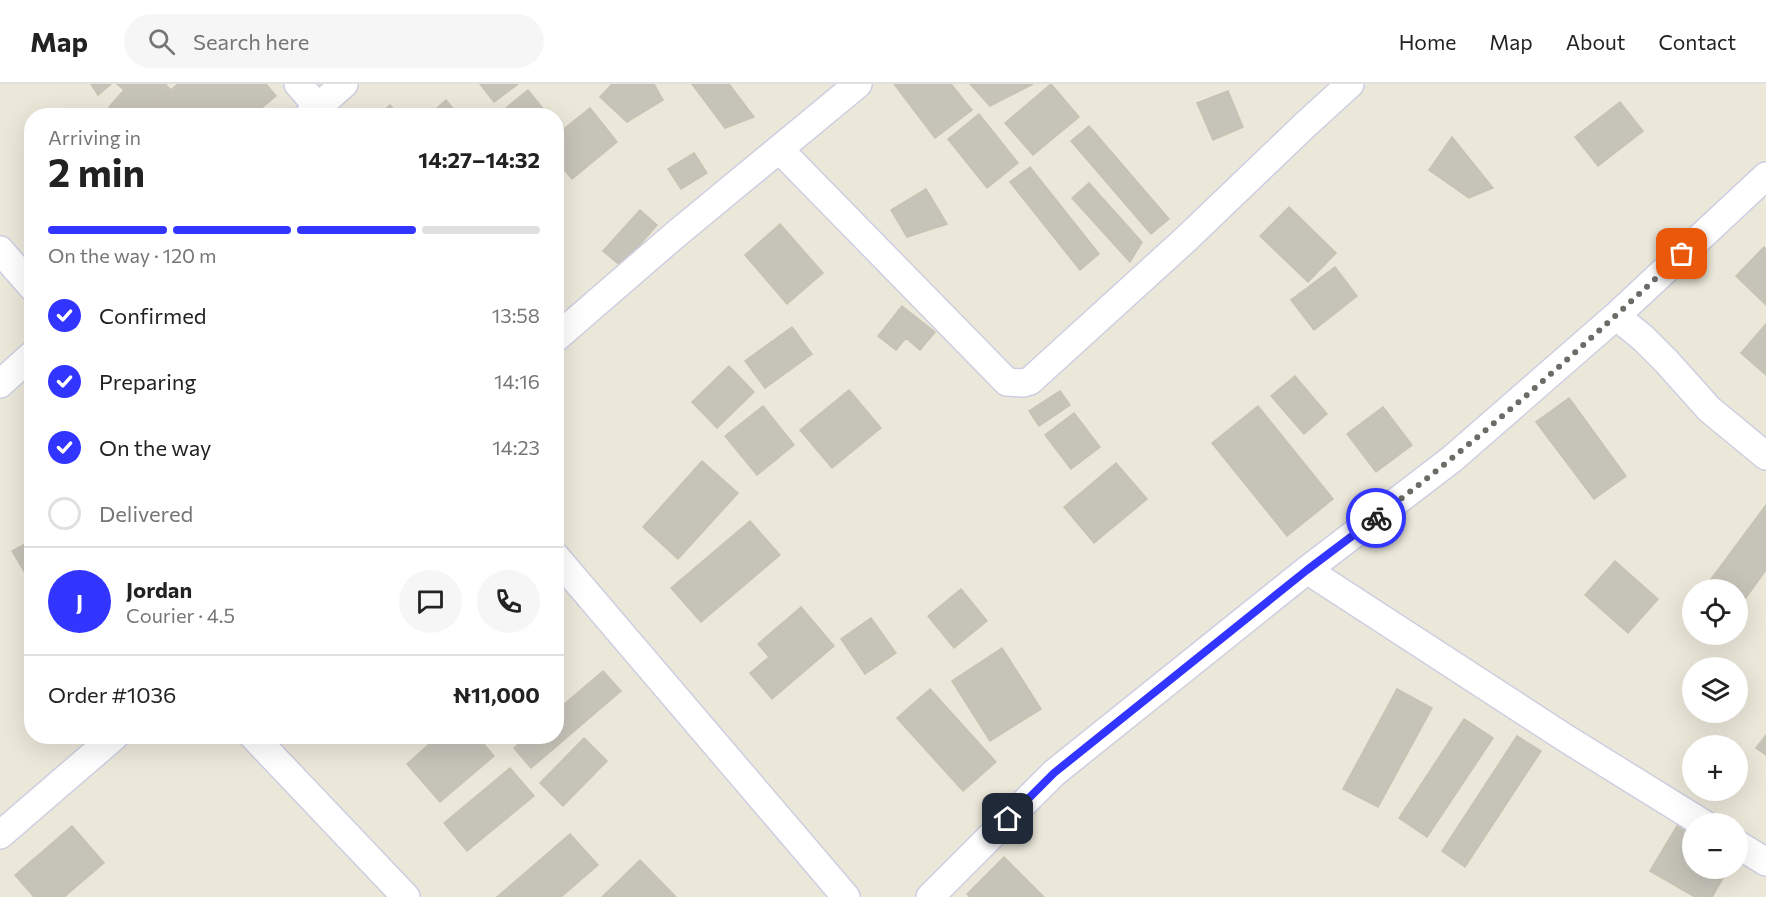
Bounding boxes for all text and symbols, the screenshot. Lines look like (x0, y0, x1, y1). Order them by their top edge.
search box (124, 14, 544, 68)
text: Map (30, 24, 88, 58)
icon: search (145, 25, 178, 58)
text: Search here (193, 28, 309, 55)
text: Home (1399, 29, 1456, 54)
text: Map (1489, 29, 1533, 54)
text: About (1566, 29, 1625, 54)
text: Contact (1658, 29, 1736, 54)
text: Arriving in (48, 125, 141, 149)
text: 14:27–14:32 (418, 146, 540, 173)
text: 2 min (48, 147, 145, 195)
pin (1656, 228, 1707, 279)
icon: bag (1665, 237, 1698, 270)
text: On the way · 120 m (48, 243, 216, 267)
icon: check (48, 299, 81, 332)
text: Confirmed (99, 302, 206, 329)
text: 13:58 (492, 303, 540, 327)
icon: check (48, 365, 81, 398)
text: Preparing (99, 368, 196, 395)
text: 14:16 (494, 369, 540, 393)
icon: check (48, 431, 81, 464)
text: On the way (99, 434, 211, 461)
text: 14:23 (492, 435, 540, 459)
courier (1346, 488, 1406, 548)
text: Delivered (99, 500, 193, 527)
icon: bike (1360, 502, 1393, 535)
button: chat (399, 570, 462, 633)
button: phone (477, 570, 540, 633)
text: Jordan (126, 576, 192, 603)
map controls (1682, 579, 1748, 879)
button: locate (1682, 579, 1748, 645)
text: J (76, 588, 83, 615)
text: Courier · 4.5 (126, 603, 235, 627)
button: layers (1682, 657, 1748, 723)
text: Order #1036 (48, 681, 176, 708)
text: ₦11,000 (453, 681, 540, 708)
button: + (1682, 735, 1748, 801)
pin (982, 793, 1033, 844)
icon: home (991, 802, 1024, 835)
button: − (1682, 813, 1748, 879)

